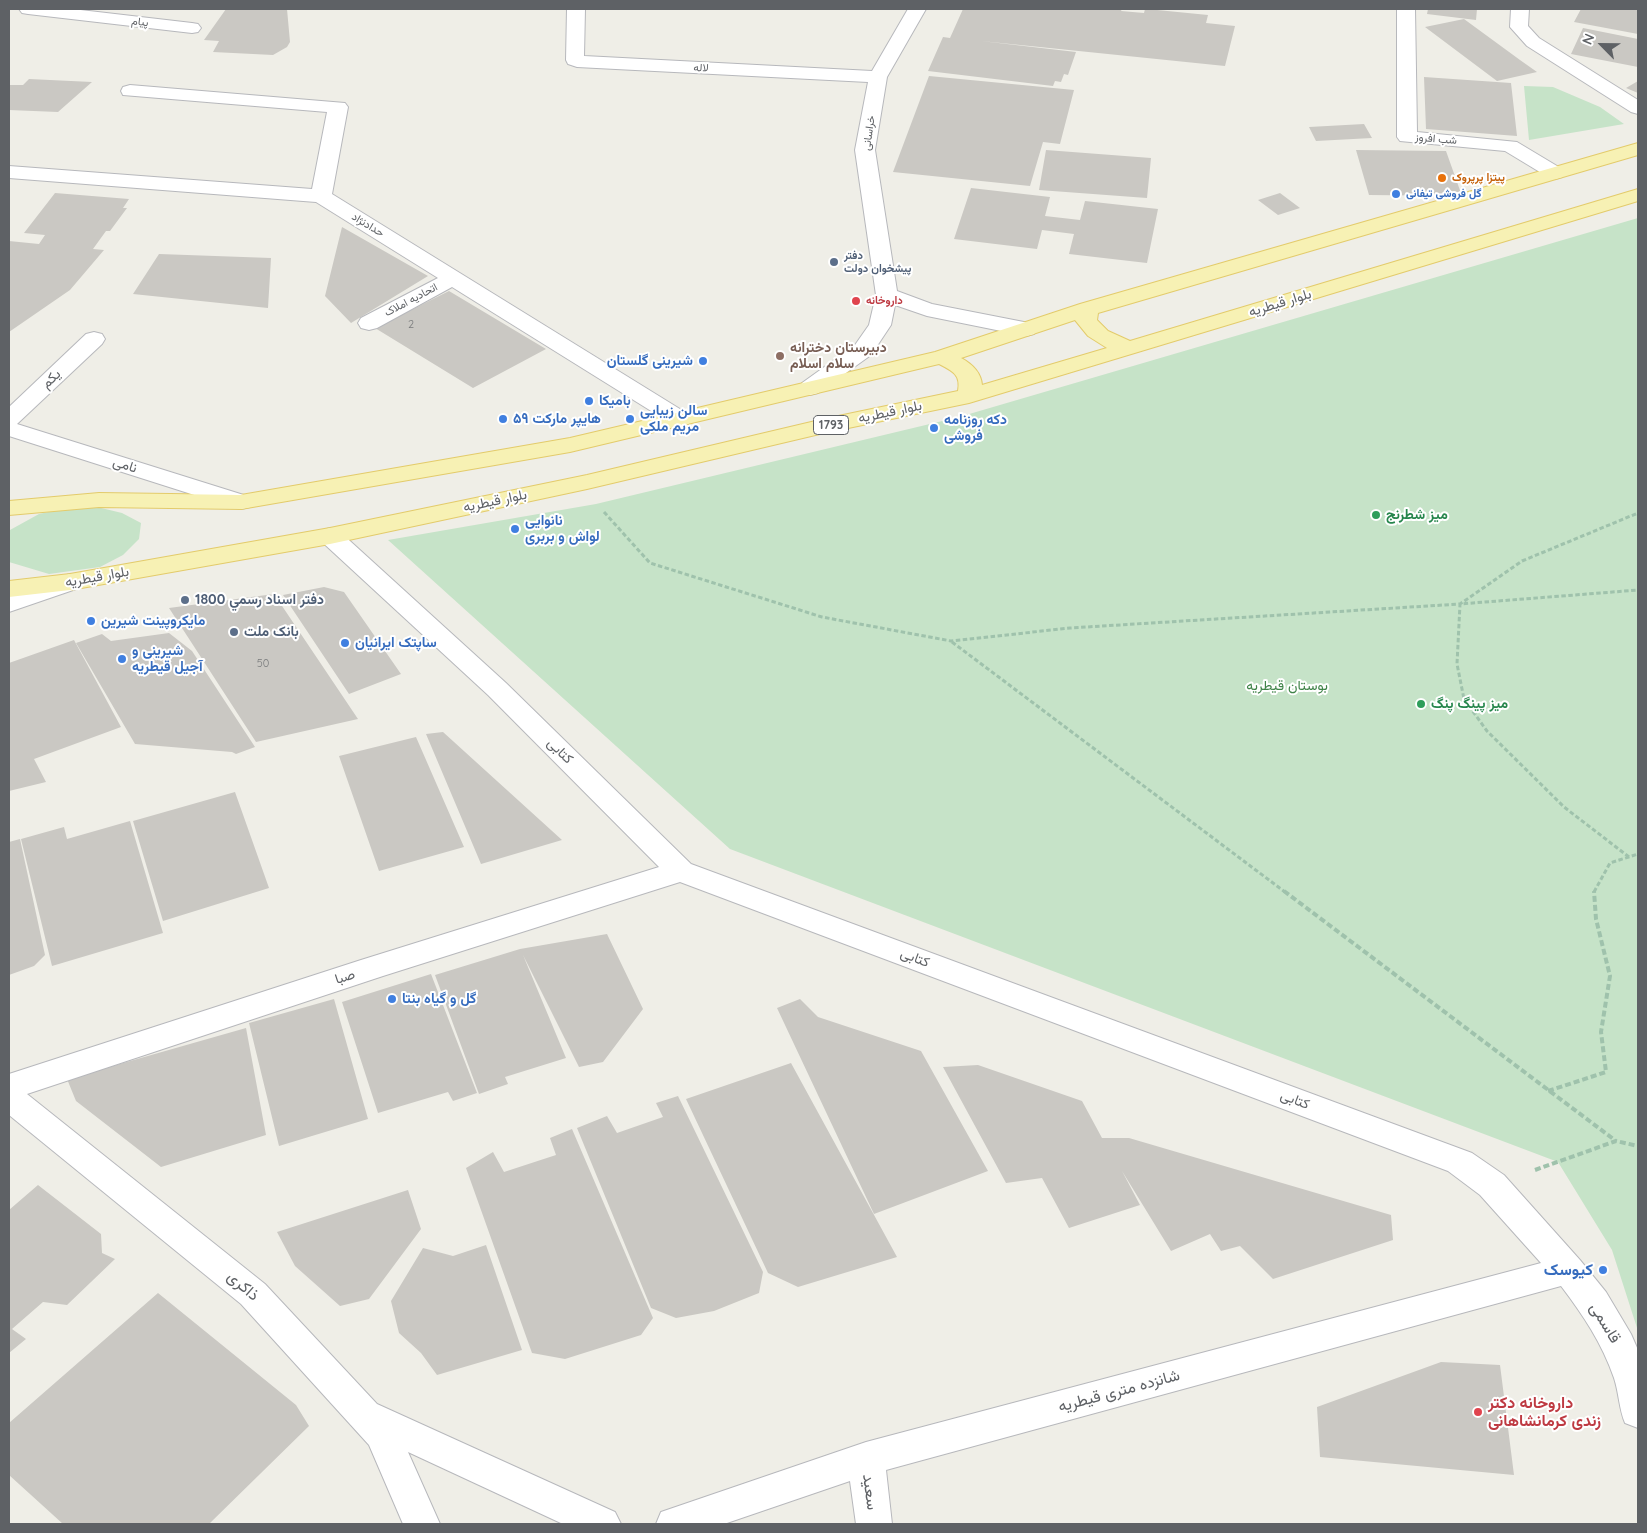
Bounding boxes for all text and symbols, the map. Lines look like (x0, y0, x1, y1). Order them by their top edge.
street label: پیام (131, 14, 149, 30)
north arrow (1577, 20, 1627, 70)
text: N (1578, 31, 1598, 47)
street label: لاله (693, 61, 709, 75)
street label: خراسانی (860, 115, 878, 151)
street label: شب افروز (1414, 131, 1458, 147)
place label: پیتزا پرپروک (1452, 171, 1505, 185)
marker: پیتزا پرپروک (1436, 172, 1448, 184)
place label: گل فروشی تیفانی (1406, 187, 1482, 201)
marker: گل فروشی تیفانی (1390, 188, 1402, 200)
street label: حدادنژاد (349, 210, 387, 240)
place label: دفتر پیشخوان دولت (844, 249, 911, 275)
marker: دفتر پیشخوان دولت (828, 256, 840, 268)
street label: اتحادیه املاک (382, 280, 440, 320)
street label: بلوار قیطریه (1247, 286, 1313, 320)
place label: داروخانه (866, 294, 903, 308)
marker: داروخانه (850, 295, 862, 307)
house number: 2 (408, 318, 414, 332)
place label: دبیرستان دخترانه سلام اسلام (790, 340, 887, 372)
marker: دبیرستان دخترانه سلام اسلام (774, 350, 786, 362)
place label: شیرینی گلستان (607, 353, 693, 369)
marker: شیرینی گلستان (697, 355, 709, 367)
street label: یکم (38, 366, 64, 392)
place label: بامیکا (599, 393, 631, 409)
marker: بامیکا (583, 395, 595, 407)
street label: بلوار قیطریه (857, 397, 923, 427)
place label: سالن زیبایی مریم ملکی (640, 403, 707, 436)
place label: هایپر مارکت ۵۹ (513, 411, 601, 427)
place label: دکه روزنامه فروشی (944, 412, 1007, 444)
marker: هایپر مارکت ۵۹ (497, 413, 509, 425)
marker: سالن زیبایی مریم ملکی (624, 413, 636, 425)
road number: 1793 (814, 416, 848, 434)
marker: دکه روزنامه فروشی (928, 422, 940, 434)
street label: نامی (111, 453, 139, 477)
street label: بلوار قیطریه (462, 486, 528, 516)
place label: میز شطرنج (1386, 507, 1448, 523)
marker: میز شطرنج (1370, 509, 1382, 521)
place label: نانوایی لواش و بربری (525, 513, 600, 546)
marker: نانوایی لواش و بربری (509, 523, 521, 535)
street label: بلوار قیطریه (64, 563, 130, 591)
place label: دفتر اسناد رسمي 1800 (195, 592, 324, 608)
marker: دفتر اسناد رسمي 1800 (179, 594, 191, 606)
place label: مایکروپینت شیرین (101, 613, 205, 629)
marker: مایکروپینت شیرین (85, 615, 97, 627)
place label: بانک ملت (244, 624, 299, 640)
marker: بانک ملت (228, 626, 240, 638)
place label: ساپتک ایرانیان (355, 635, 437, 651)
marker: ساپتک ایرانیان (339, 637, 351, 649)
place label: شیرینی و آجیل قیطریه (132, 643, 203, 676)
marker: شیرینی و آجیل قیطریه (116, 653, 128, 665)
house number: 50 (257, 657, 269, 671)
park label: بوستان قیطریه (1246, 678, 1328, 694)
place label: میز پینگ پنگ (1431, 696, 1508, 712)
marker: میز پینگ پنگ (1415, 698, 1427, 710)
street label: کتابی (544, 735, 576, 767)
street label: کتابی (898, 945, 932, 971)
street label: صبا (333, 966, 357, 988)
place label: گل و گیاه بنتا (402, 991, 476, 1007)
marker: گل و گیاه بنتا (386, 993, 398, 1005)
street label: کتابی (1278, 1087, 1312, 1113)
place label: کیوسک (1544, 1260, 1593, 1280)
marker: کیوسک (1597, 1264, 1609, 1276)
street label: ذاکری (223, 1267, 263, 1305)
street label: قاسمی (1585, 1299, 1625, 1347)
street label: شانزده متری قیطریه (1056, 1366, 1182, 1416)
place label: داروخانه دکتر زندی کرمانشاهانی (1488, 1393, 1601, 1431)
marker: داروخانه دکتر زندی کرمانشاهانی (1472, 1406, 1484, 1418)
street label: سعید (858, 1473, 882, 1511)

